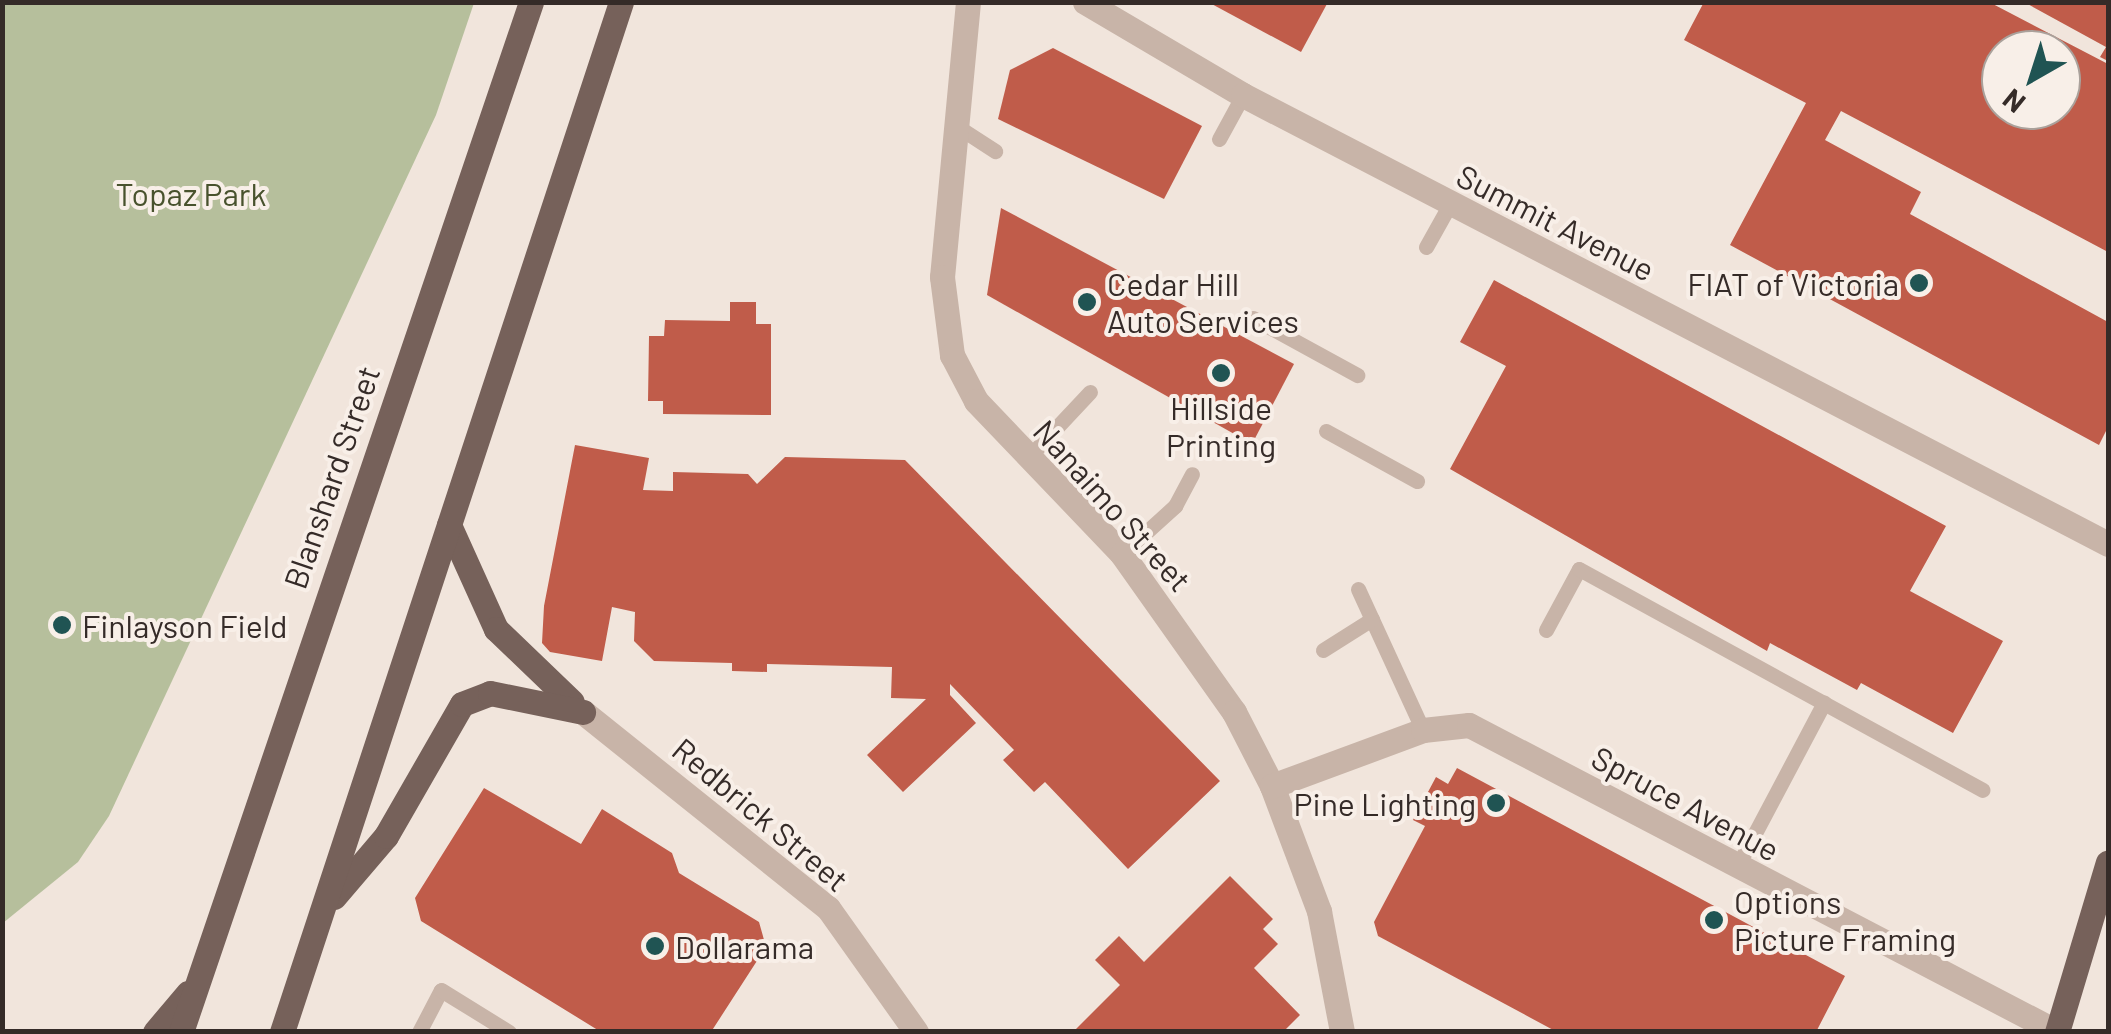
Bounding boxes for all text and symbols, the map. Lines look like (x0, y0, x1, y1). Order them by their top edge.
north arrow (1981, 30, 2081, 130)
text: N (1995, 83, 2031, 121)
street label: Summit Avenue (1451, 156, 1661, 288)
park label: Topaz Park (116, 174, 266, 212)
place label: FIAT of Victoria (1687, 264, 1899, 302)
place label: Cedar Hill Auto Services (1107, 265, 1299, 340)
marker: FIAT of Victoria (1908, 272, 1930, 294)
marker: Cedar Hill Auto Services (1076, 291, 1098, 313)
street label: Blanshard Street (275, 361, 387, 593)
marker: Hillside Printing (1210, 362, 1232, 384)
place label: Hillside Printing (1166, 389, 1276, 464)
street label: Nanaimo Street (1026, 411, 1200, 599)
place label: Finlayson Field (82, 606, 288, 644)
marker: Finlayson Field (51, 614, 73, 636)
street label: Redbrick Street (665, 729, 857, 899)
street label: Spruce Avenue (1586, 737, 1786, 869)
place label: Pine Lighting (1294, 784, 1476, 822)
marker: Pine Lighting (1485, 792, 1507, 814)
place label: Options Picture Framing (1734, 883, 1956, 958)
marker: Options Picture Framing (1703, 909, 1725, 931)
place label: Dollarama (675, 927, 814, 965)
marker: Dollarama (644, 935, 666, 957)

